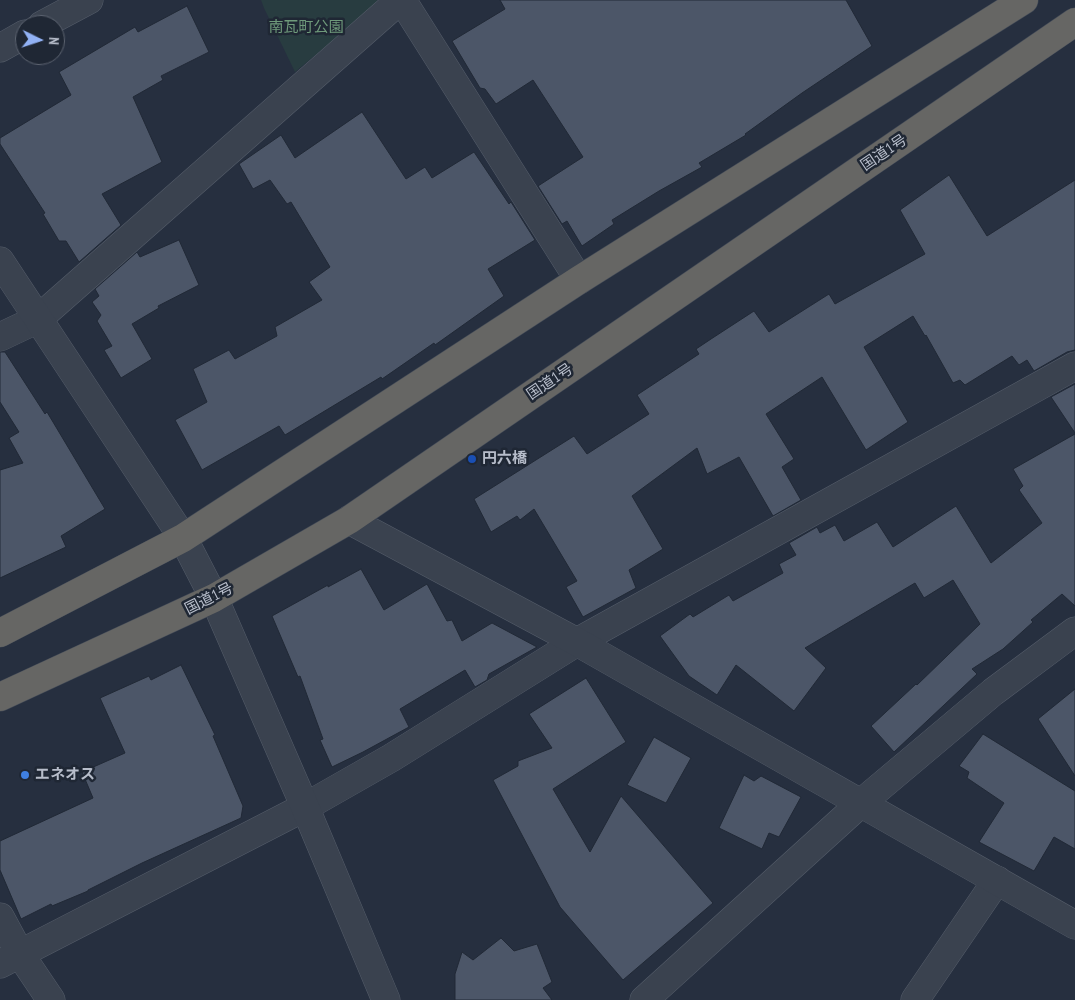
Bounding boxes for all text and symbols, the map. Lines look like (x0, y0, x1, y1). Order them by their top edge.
north arrow (15, 15, 65, 65)
park label: 南瓦町公園 (269, 19, 343, 37)
text: N (45, 37, 63, 45)
street label: 国道1号 (858, 131, 910, 175)
street label: 国道1号 (524, 360, 576, 404)
place label: 円六橋 (482, 450, 527, 468)
marker: 円六橋 (466, 453, 478, 465)
street label: 国道1号 (182, 579, 236, 619)
place label: エネオス (35, 766, 95, 784)
marker: エネオス (19, 769, 31, 781)

